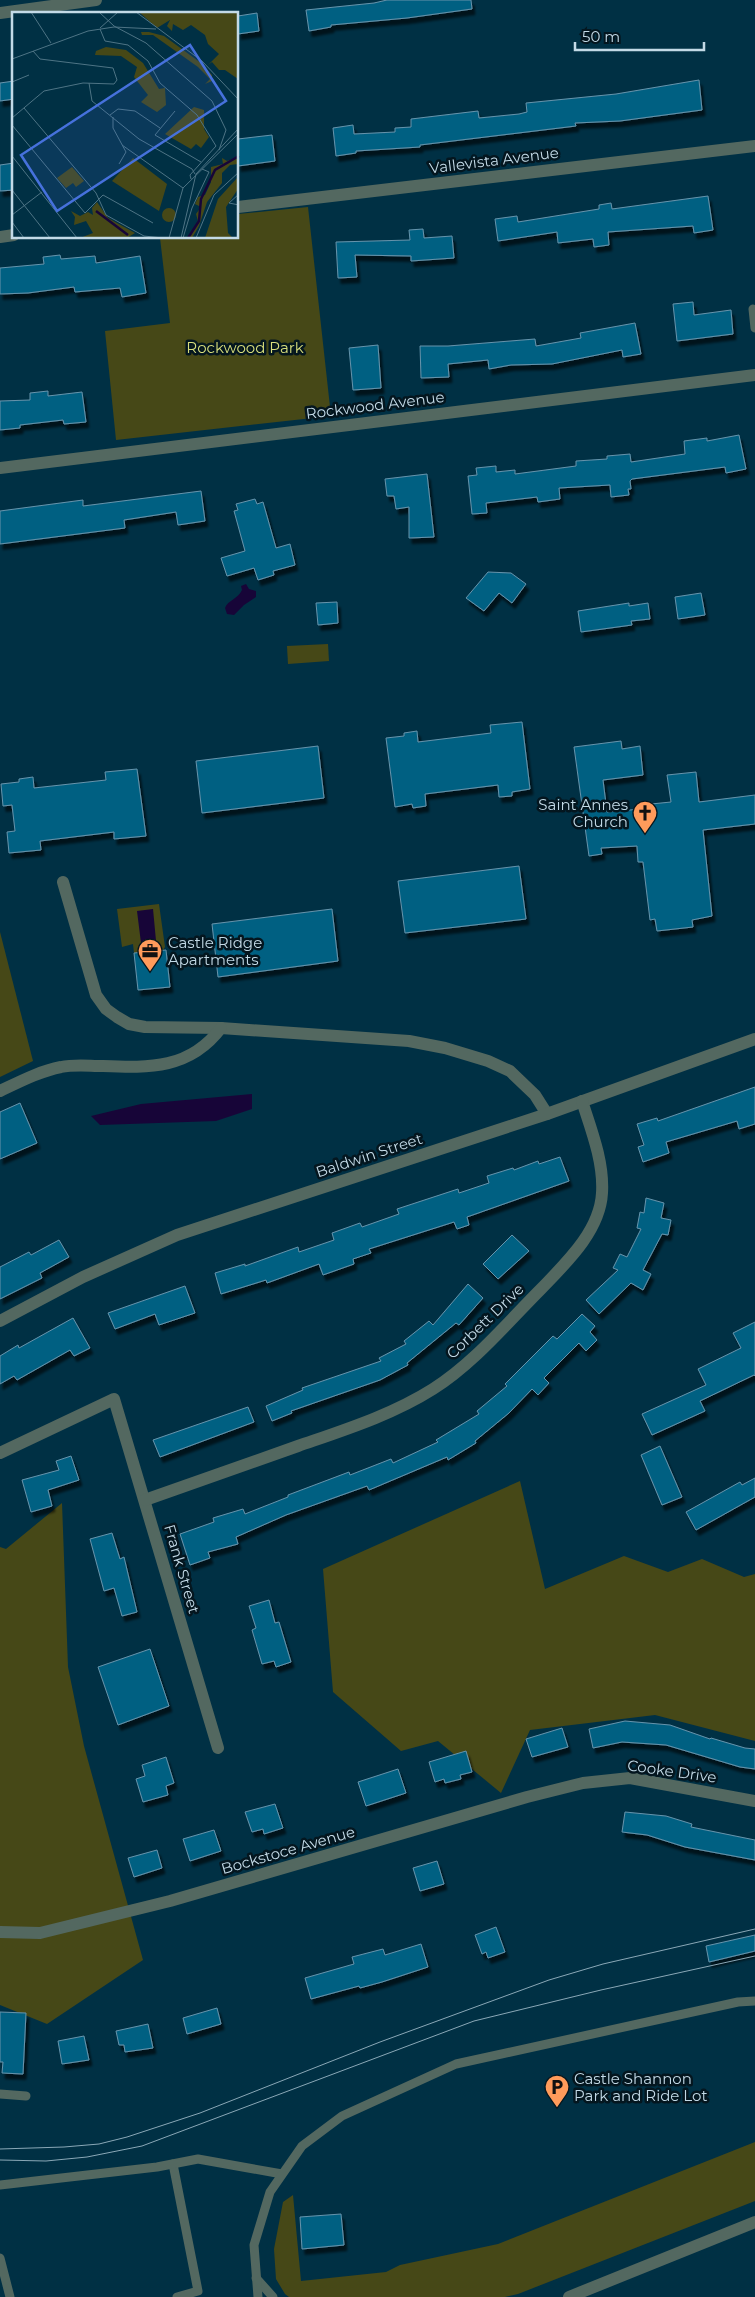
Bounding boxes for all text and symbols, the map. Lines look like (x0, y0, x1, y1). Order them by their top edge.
inset map (12, 12, 239, 239)
scale bar (575, 20, 704, 52)
text: 50 m (582, 27, 620, 46)
street label: Vallevista Avenue (428, 143, 560, 177)
park label: Rockwood Park (186, 338, 304, 357)
street label: Rockwood Avenue (305, 387, 445, 423)
place label: Saint Annes Church (538, 795, 628, 831)
church icon: Saint Annes Church (632, 800, 658, 834)
place label: Castle Ridge Apartments (168, 933, 262, 969)
office icon: Castle Ridge Apartments (137, 938, 163, 972)
street label: Baldwin Street (313, 1129, 425, 1181)
street label: Corbett Drive (442, 1279, 528, 1363)
street label: Frank Street (160, 1522, 204, 1616)
street label: Cooke Drive (626, 1755, 718, 1787)
street label: Bockstoce Avenue (219, 1822, 357, 1878)
place label: Castle Shannon Park and Ride Lot (574, 2069, 708, 2105)
parking icon: Castle Shannon Park and Ride Lot (544, 2074, 570, 2108)

